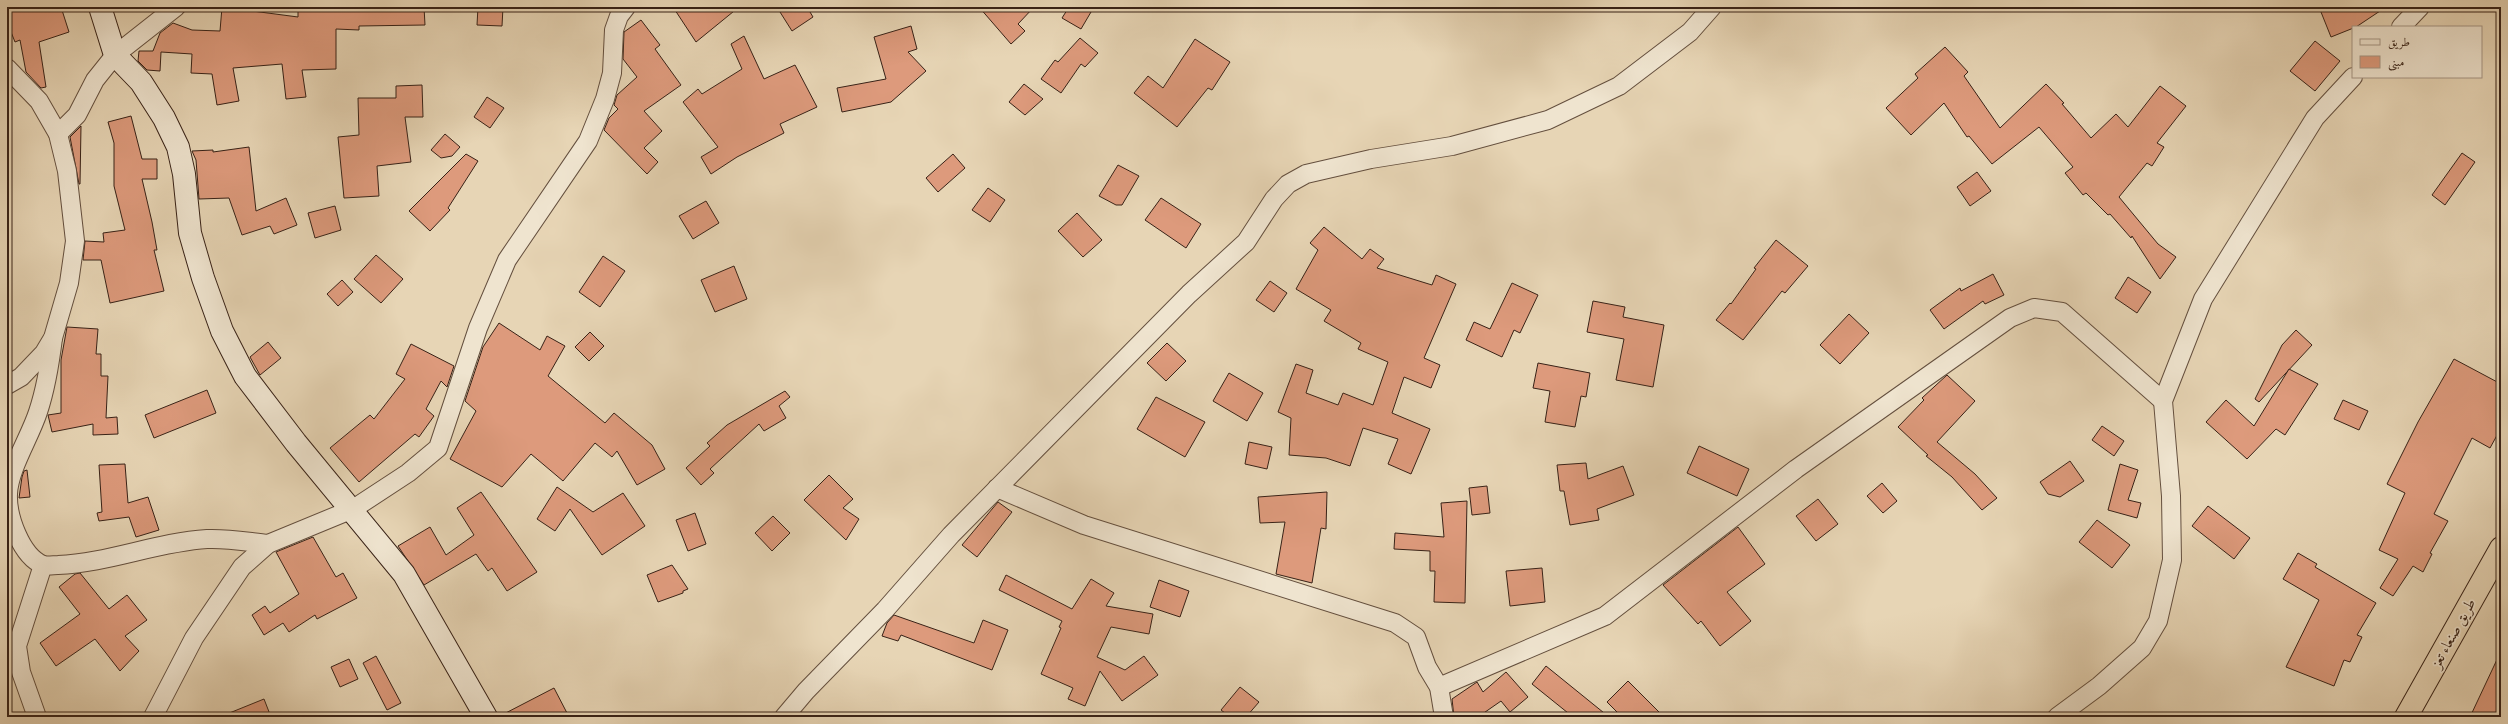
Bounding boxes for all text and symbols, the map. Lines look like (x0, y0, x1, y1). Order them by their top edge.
legend (2352, 26, 2482, 78)
text: طريق (2388, 35, 2410, 50)
text: مبنى (2388, 55, 2404, 71)
street label: طريق صنعاء تعز (2426, 595, 2480, 673)

